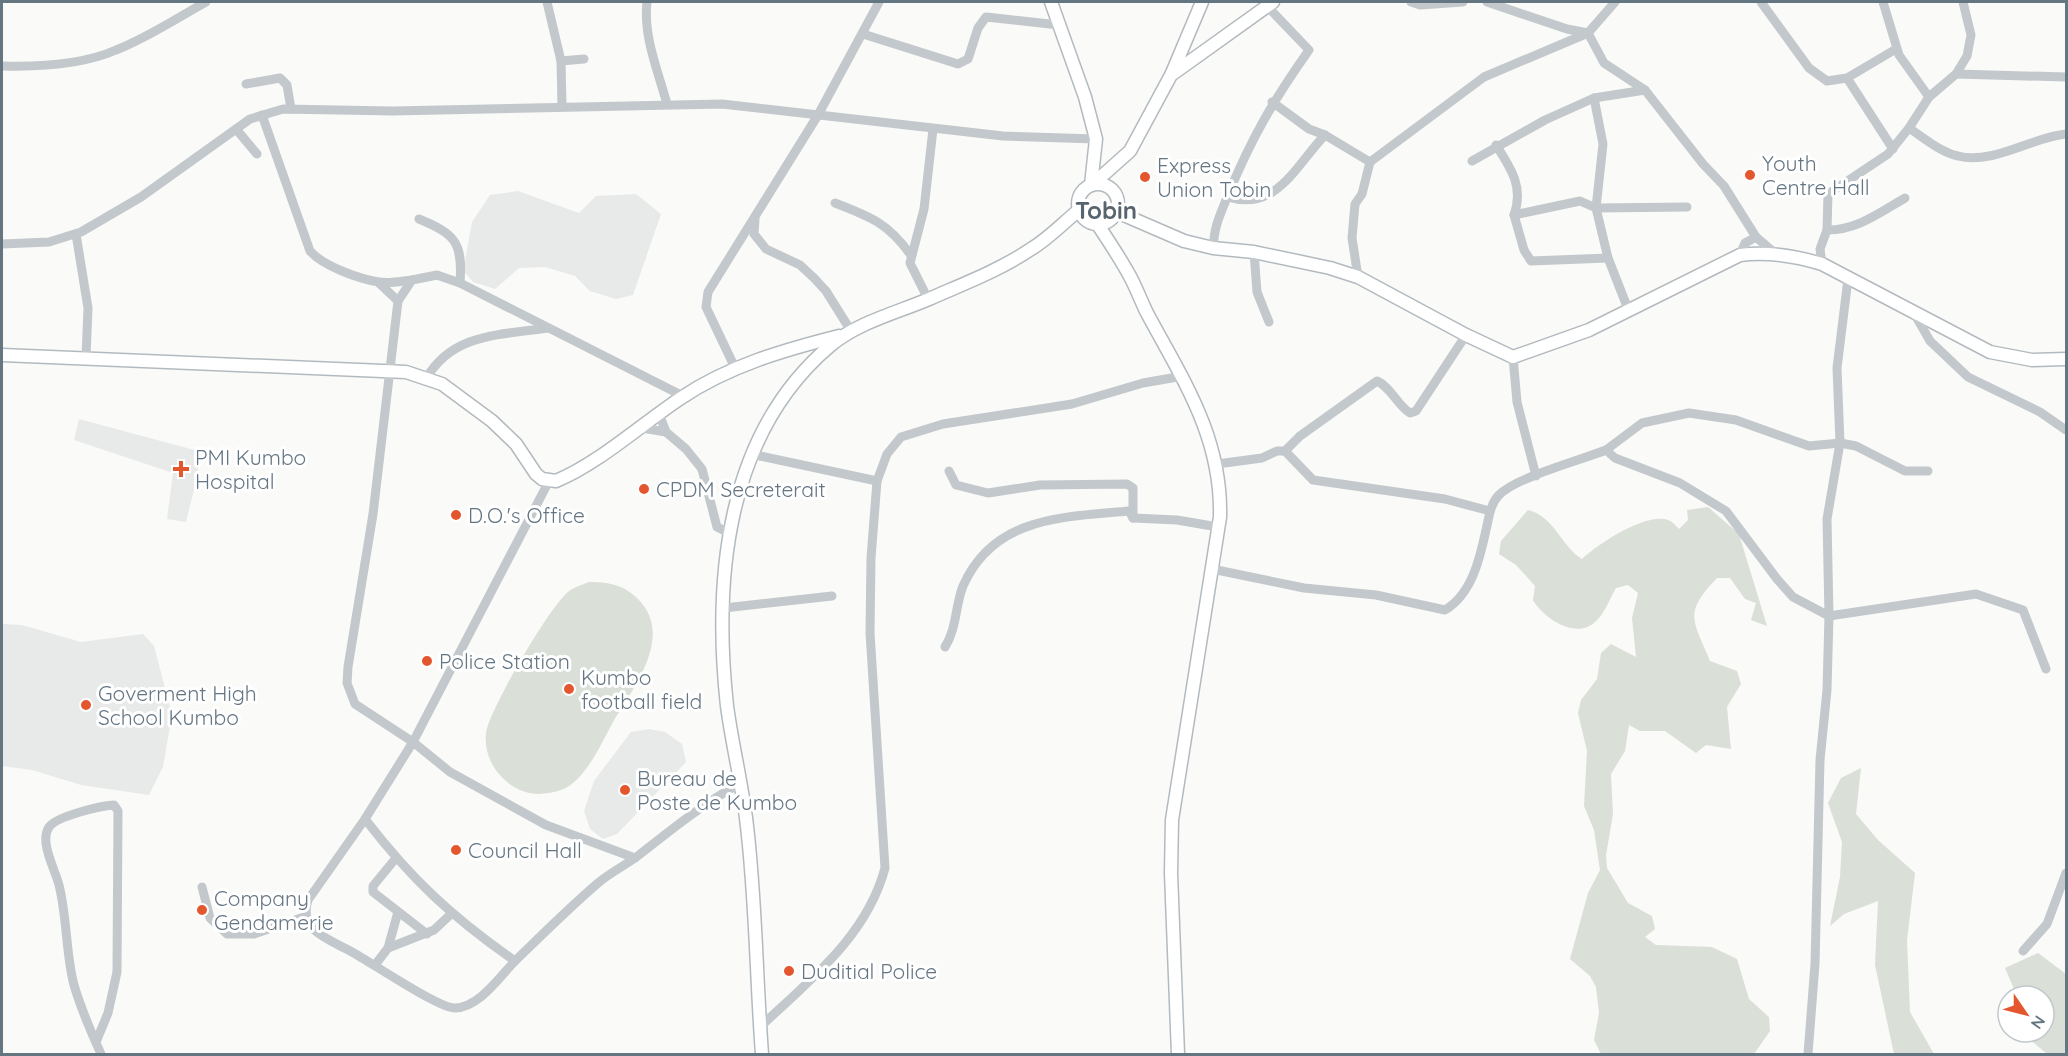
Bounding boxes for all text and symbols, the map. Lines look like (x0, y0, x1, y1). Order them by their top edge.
place label: Youth Centre Hall (1762, 150, 1870, 200)
place label: Express Union Tobin (1157, 152, 1271, 202)
marker: Youth Centre Hall (1743, 168, 1757, 182)
marker: Express Union Tobin (1138, 170, 1152, 184)
district label: Tobin (1075, 195, 1137, 225)
place label: PMI Kumbo Hospital (195, 444, 306, 494)
marker: PMI Kumbo Hospital (172, 460, 190, 478)
place label: CPDM Secreterait (656, 476, 826, 502)
marker: CPDM Secreterait (637, 482, 651, 496)
place label: D.O.'s Office (468, 502, 585, 528)
marker: D.O.'s Office (449, 508, 463, 522)
place label: Police Station (439, 648, 570, 674)
marker: Police Station (420, 654, 434, 668)
place label: Kumbo football field (581, 664, 702, 714)
place label: Goverment High School Kumbo (98, 680, 257, 730)
marker: Kumbo football field (562, 682, 576, 696)
marker: Goverment High School Kumbo (79, 698, 93, 712)
place label: Bureau de Poste de Kumbo (637, 765, 797, 815)
marker: Bureau de Poste de Kumbo (618, 783, 632, 797)
place label: Council Hall (468, 837, 582, 863)
marker: Council Hall (449, 843, 463, 857)
place label: Company Gendamerie (214, 885, 334, 935)
marker: Company Gendamerie (195, 903, 209, 917)
place label: Duditial Police (801, 958, 937, 984)
marker: Duditial Police (782, 964, 796, 978)
north arrow (1996, 984, 2056, 1044)
text: N (2027, 1012, 2050, 1033)

